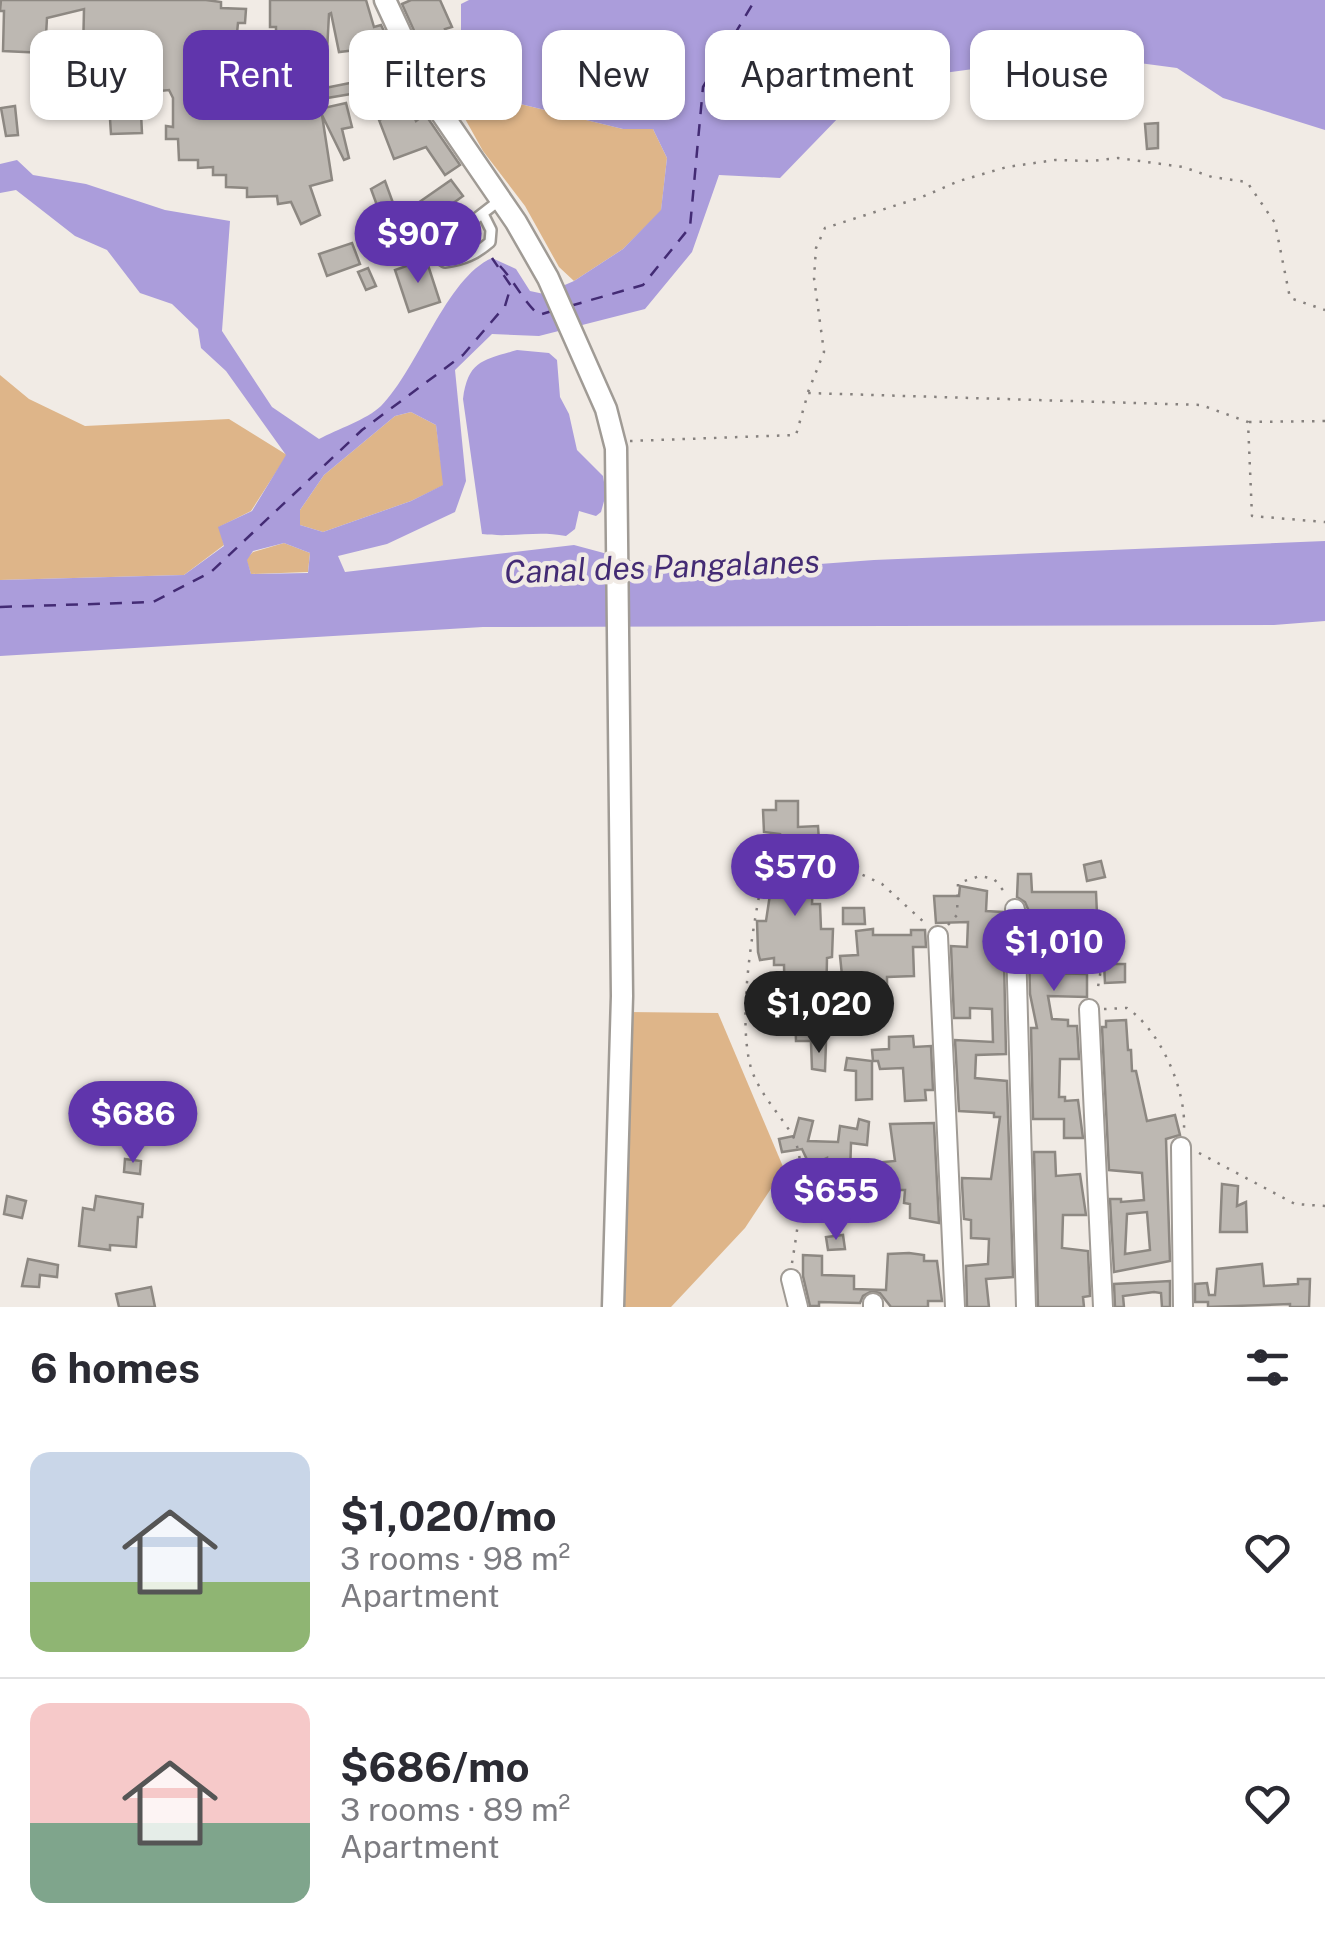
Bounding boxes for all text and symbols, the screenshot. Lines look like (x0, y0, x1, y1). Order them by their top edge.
chip: Buy (30, 30, 163, 120)
chip: Rent (183, 30, 329, 120)
chip: Filters (349, 30, 522, 120)
chip: New (542, 30, 685, 120)
chip: Apartment (705, 30, 950, 120)
chip: House (970, 30, 1144, 120)
pin: $907 (359, 201, 477, 286)
text: $907 (377, 215, 459, 252)
water label: Canal des Pangalanes (504, 543, 820, 590)
pin: $570 (736, 834, 854, 919)
text: $570 (753, 848, 837, 885)
pin: $1,010 (973, 909, 1135, 994)
text: $1,010 (1004, 923, 1104, 960)
pin: $1,020 (738, 971, 900, 1056)
text: $1,020 (766, 985, 872, 1022)
pin: $686 (74, 1081, 192, 1166)
text: $686 (90, 1095, 176, 1132)
pin: $655 (777, 1158, 895, 1243)
text: $655 (793, 1172, 879, 1209)
icon: filters (1240, 1340, 1295, 1395)
text: 6 homes (30, 1343, 200, 1392)
text: $1,020/mo (340, 1491, 557, 1540)
icon: home (110, 1492, 230, 1612)
icon: heart (1240, 1525, 1295, 1580)
text: 3 rooms · 98 m² (340, 1540, 570, 1577)
text: Apartment (340, 1577, 500, 1614)
text: $686/mo (340, 1742, 530, 1791)
icon: home (110, 1743, 230, 1863)
icon: heart (1240, 1776, 1295, 1831)
text: 3 rooms · 89 m² (340, 1791, 570, 1828)
text: Apartment (340, 1828, 500, 1865)

